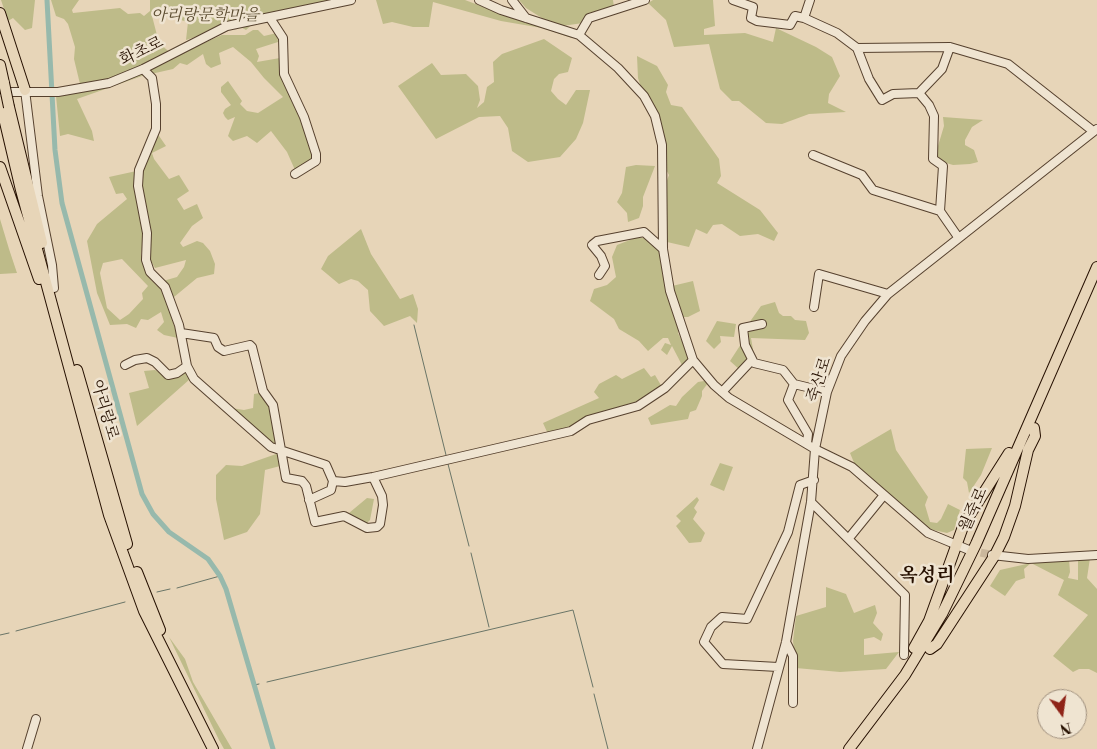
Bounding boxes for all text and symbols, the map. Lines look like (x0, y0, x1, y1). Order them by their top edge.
park label: 아리랑문학마을 (151, 6, 259, 26)
street label: 화초로 (117, 33, 167, 71)
street label: 죽산로 (804, 355, 836, 405)
street label: 아리랑로 (86, 378, 122, 442)
street label: 월죽로 (956, 485, 992, 535)
district label: 옥성리 (899, 565, 955, 587)
north arrow (1037, 689, 1087, 739)
text: N (1058, 718, 1073, 738)

